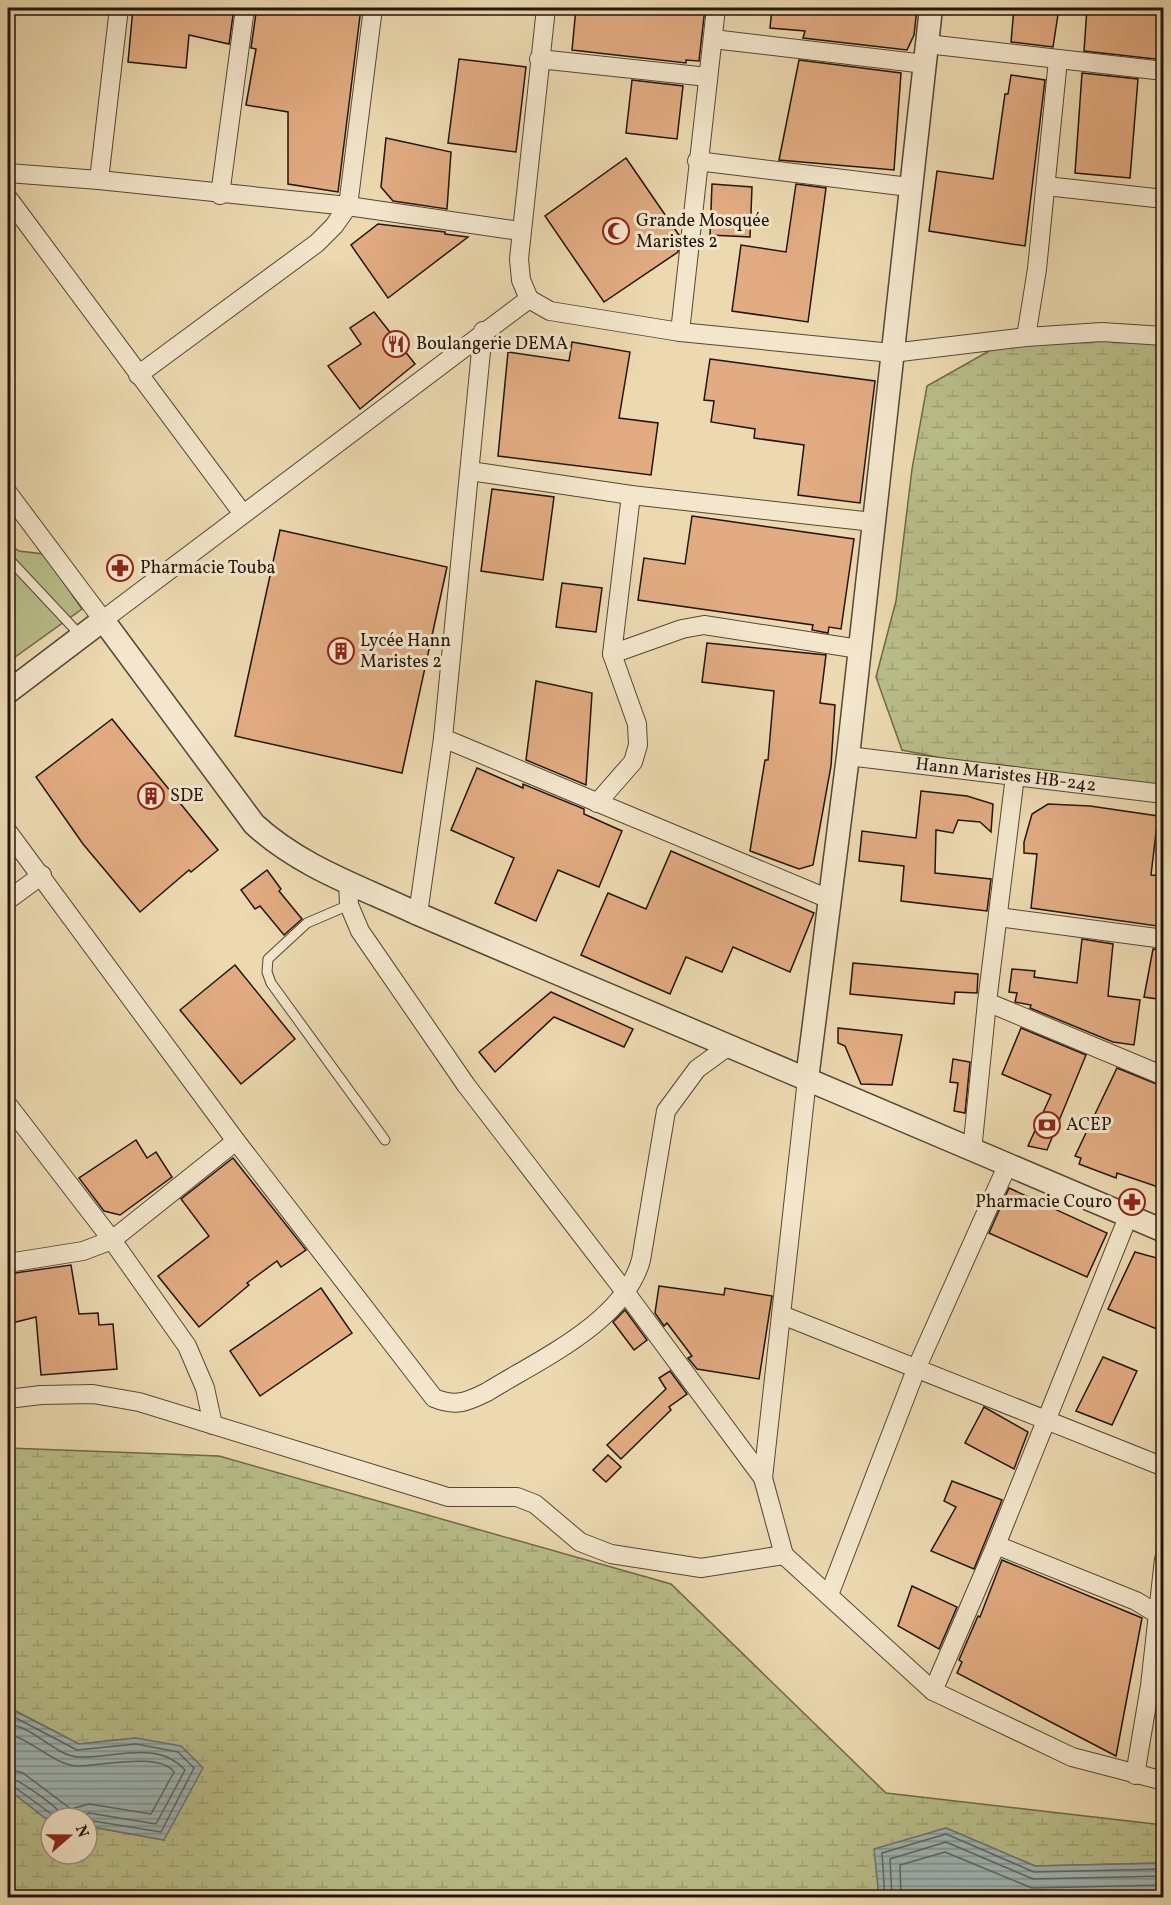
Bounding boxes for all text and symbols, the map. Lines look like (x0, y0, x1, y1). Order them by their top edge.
place label: Grande Mosquée Maristes 2 (636, 209, 769, 255)
mosque icon: Grande Mosquée Maristes 2 (601, 216, 631, 246)
restaurant icon: Boulangerie DEMA (381, 329, 411, 359)
place label: Boulangerie DEMA (416, 332, 569, 357)
pharmacy icon: Pharmacie Touba (105, 553, 135, 583)
place label: Pharmacie Touba (140, 556, 275, 581)
place label: Lycée Hann Maristes 2 (360, 629, 451, 675)
building icon: Lycée Hann Maristes 2 (326, 636, 356, 666)
street label: Hann Maristes HB-242 (914, 752, 1098, 798)
building icon: SDE (136, 781, 166, 811)
place label: SDE (170, 784, 204, 809)
bank icon: ACEP (1032, 1110, 1062, 1140)
place label: ACEP (1066, 1113, 1111, 1138)
pharmacy icon: Pharmacie Couro (1117, 1187, 1147, 1217)
place label: Pharmacie Couro (975, 1190, 1112, 1215)
north arrow (39, 1806, 99, 1866)
text: N (69, 1822, 94, 1841)

